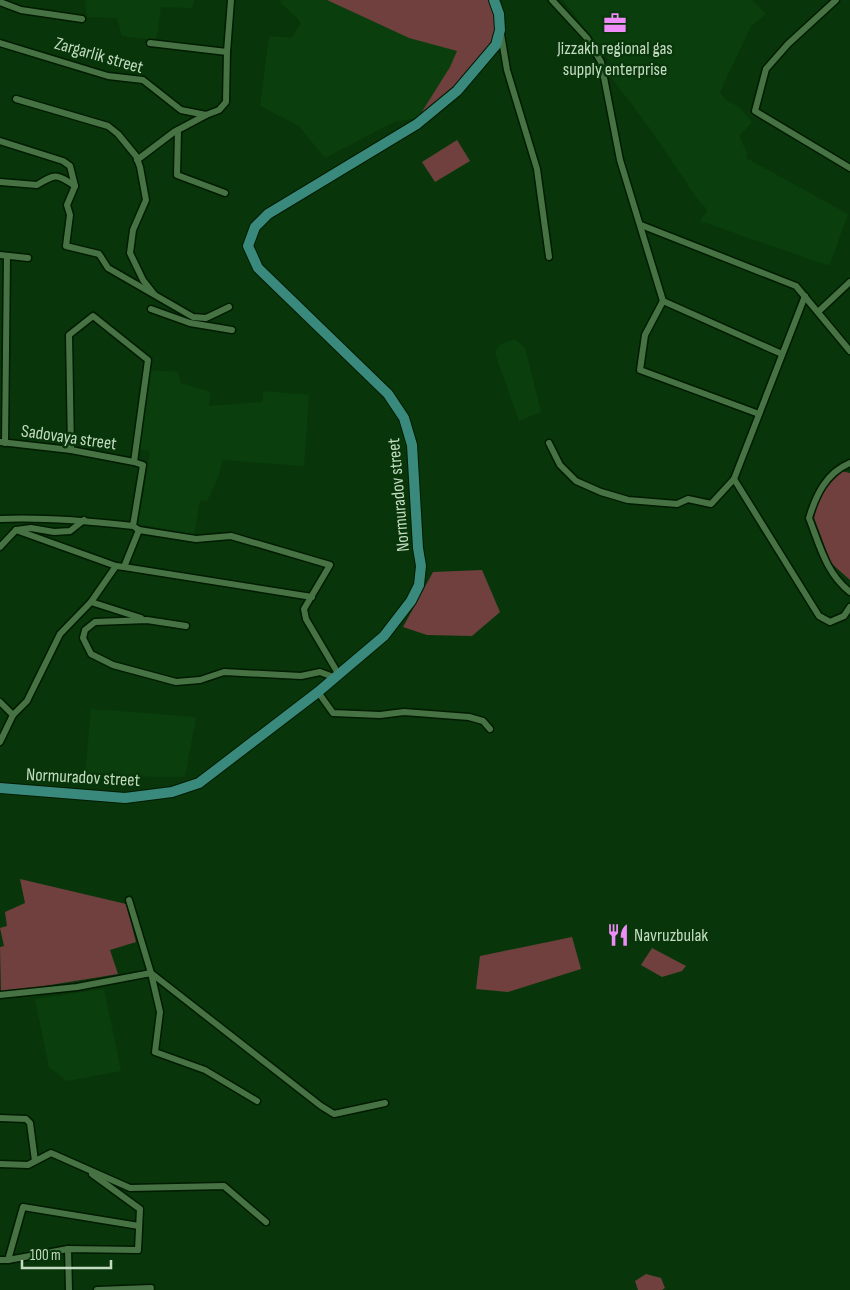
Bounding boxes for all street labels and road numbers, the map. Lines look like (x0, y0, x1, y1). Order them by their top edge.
street label: Zargarlik street (52, 33, 146, 78)
street label: Sadovaya street (20, 420, 119, 455)
street label: Normuradov street (383, 437, 414, 553)
street label: Normuradov street (25, 764, 141, 791)

